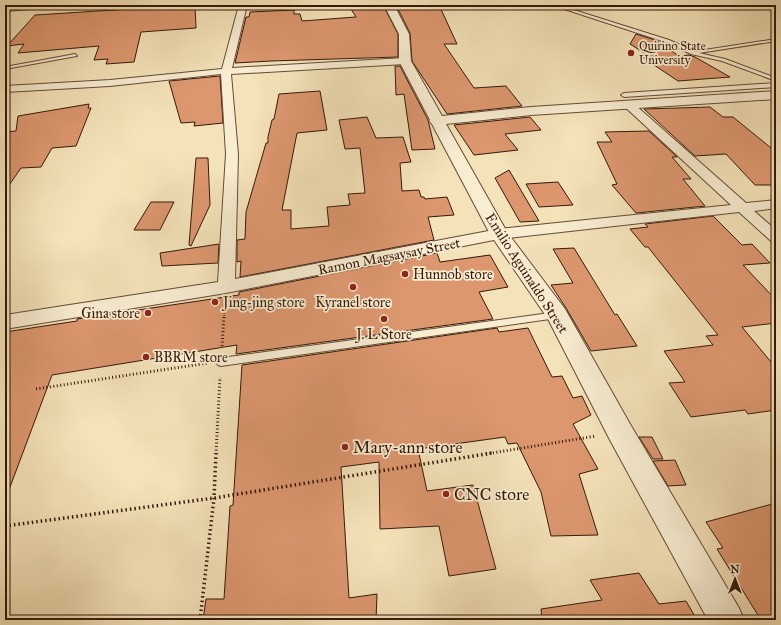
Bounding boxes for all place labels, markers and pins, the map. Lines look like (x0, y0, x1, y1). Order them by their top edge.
place label: Quirino State University (639, 39, 706, 67)
marker: Quirino State University (626, 48, 636, 58)
place label: Hunnob store (413, 266, 493, 283)
marker: Hunnob store (400, 269, 410, 279)
marker: Kyranel store (348, 282, 358, 292)
place label: Jing-jing store (221, 294, 305, 312)
place label: Kyranel store (315, 294, 391, 311)
marker: Jing-jing store (210, 297, 220, 307)
place label: Gina store (81, 305, 140, 322)
marker: Gina store (143, 308, 153, 318)
marker: J. L Store (379, 314, 389, 324)
place label: J. L Store (354, 326, 412, 344)
place label: BBRM store (154, 349, 228, 366)
marker: BBRM store (141, 352, 151, 362)
place label: Mary-ann store (353, 437, 462, 458)
marker: Mary-ann store (340, 442, 350, 452)
place label: CNC store (454, 484, 529, 505)
marker: CNC store (441, 489, 451, 499)

